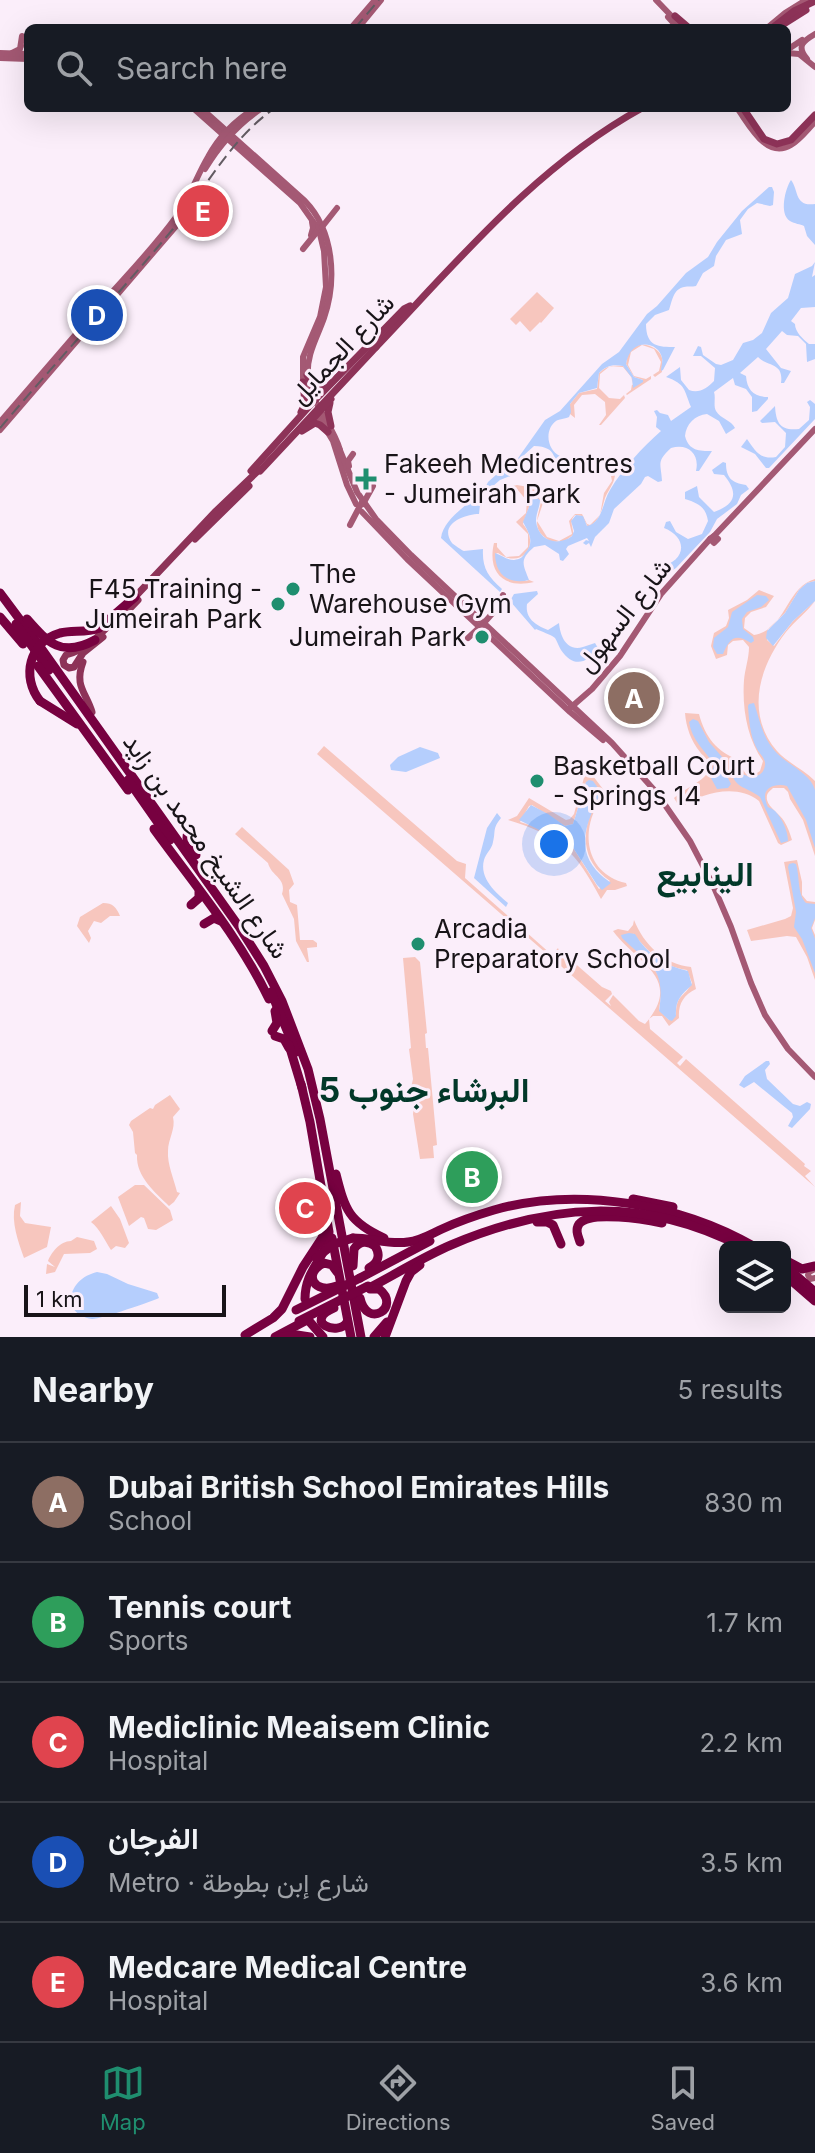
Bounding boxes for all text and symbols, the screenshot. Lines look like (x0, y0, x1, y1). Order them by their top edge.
search box (24, 24, 791, 112)
icon: search (52, 46, 96, 90)
text: Search here (116, 50, 288, 86)
pin: E (177, 181, 229, 241)
pin: D (71, 285, 123, 345)
street label: شارع الجمايل (283, 287, 403, 412)
place label: Fakeeh Medicentres - Jumeirah Park (384, 448, 633, 509)
marker: Fakeeh Medicentres - Jumeirah Park (355, 468, 377, 490)
street label: شارع السهول (569, 551, 680, 680)
place label: The Warehouse Gym (309, 558, 512, 619)
place label: F45 Training - Jumeirah Park (85, 573, 262, 634)
marker: The Warehouse Gym (284, 580, 302, 598)
marker: F45 Training - Jumeirah Park (269, 595, 287, 613)
place label: Jumeirah Park (289, 621, 466, 652)
marker: Jumeirah Park (473, 628, 491, 646)
pin: A (608, 668, 660, 728)
street label: شارع الشيخ محمد بن زايد (115, 727, 296, 966)
place label: Basketball Court - Springs 14 (553, 750, 755, 811)
marker: Basketball Court - Springs 14 (528, 772, 546, 790)
your location (534, 824, 574, 864)
district label: الينابيع (656, 853, 754, 898)
place label: Arcadia Preparatory School (434, 913, 671, 974)
marker: Arcadia Preparatory School (409, 935, 427, 953)
district label: البرشاء جنوب 5 (319, 1069, 529, 1112)
pin: B (446, 1147, 498, 1207)
pin: C (279, 1178, 331, 1238)
map controls (719, 1241, 791, 1313)
button: layers (719, 1241, 791, 1313)
scale bar (24, 1281, 226, 1317)
text: 1 km (36, 1286, 82, 1312)
text: Nearby (32, 1369, 154, 1410)
text: 5 results (678, 1374, 783, 1405)
text: Dubai British School Emirates Hills (108, 1469, 609, 1505)
text: A (48, 1487, 68, 1518)
text: 830 m (704, 1487, 783, 1518)
text: School (108, 1505, 192, 1536)
text: Tennis court (108, 1589, 291, 1625)
text: B (49, 1607, 67, 1638)
text: 1.7 km (706, 1607, 783, 1638)
text: Sports (108, 1625, 188, 1656)
text: Mediclinic Meaisem Clinic (108, 1709, 490, 1745)
text: C (48, 1727, 68, 1758)
text: 2.2 km (699, 1727, 783, 1758)
text: Hospital (108, 1745, 208, 1776)
text: الفرجان (108, 1820, 199, 1856)
text: D (49, 1847, 67, 1878)
text: 3.5 km (700, 1847, 783, 1878)
text: Metro · شارع إبن بطوطة (108, 1867, 369, 1898)
text: Medcare Medical Centre (108, 1949, 467, 1985)
text: E (50, 1967, 66, 1998)
text: 3.6 km (700, 1967, 783, 1998)
text: Hospital (108, 1985, 208, 2016)
tab: Map (100, 2061, 146, 2135)
tab: Directions (346, 2061, 451, 2135)
tab: Saved (651, 2061, 715, 2135)

